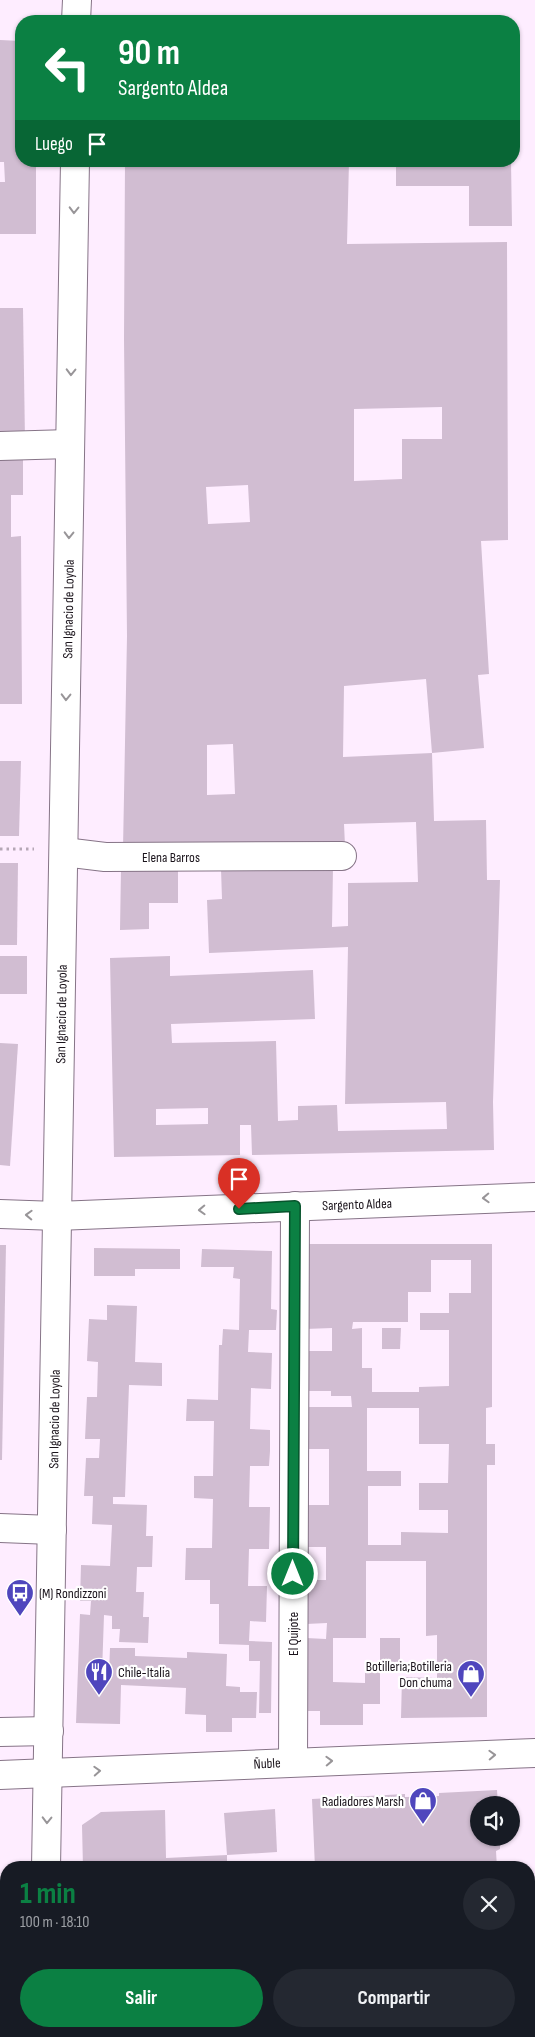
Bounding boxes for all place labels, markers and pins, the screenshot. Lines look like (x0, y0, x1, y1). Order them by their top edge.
pin (218, 1158, 260, 1209)
bus stop icon: (M) Rondizzoni (5, 1578, 35, 1617)
place label: (M) Rondizzoni (39, 1585, 106, 1602)
restaurant icon: Chile-Italia (84, 1657, 114, 1696)
place label: Botilleria;Botilleria Don chuma (366, 1658, 452, 1691)
shop icon: Botilleria;Botilleria Don chuma (456, 1659, 486, 1698)
place label: Chile-Italia (118, 1664, 170, 1681)
shop icon: Radiadores Marsh (408, 1786, 438, 1825)
place label: Radiadores Marsh (322, 1793, 404, 1810)

